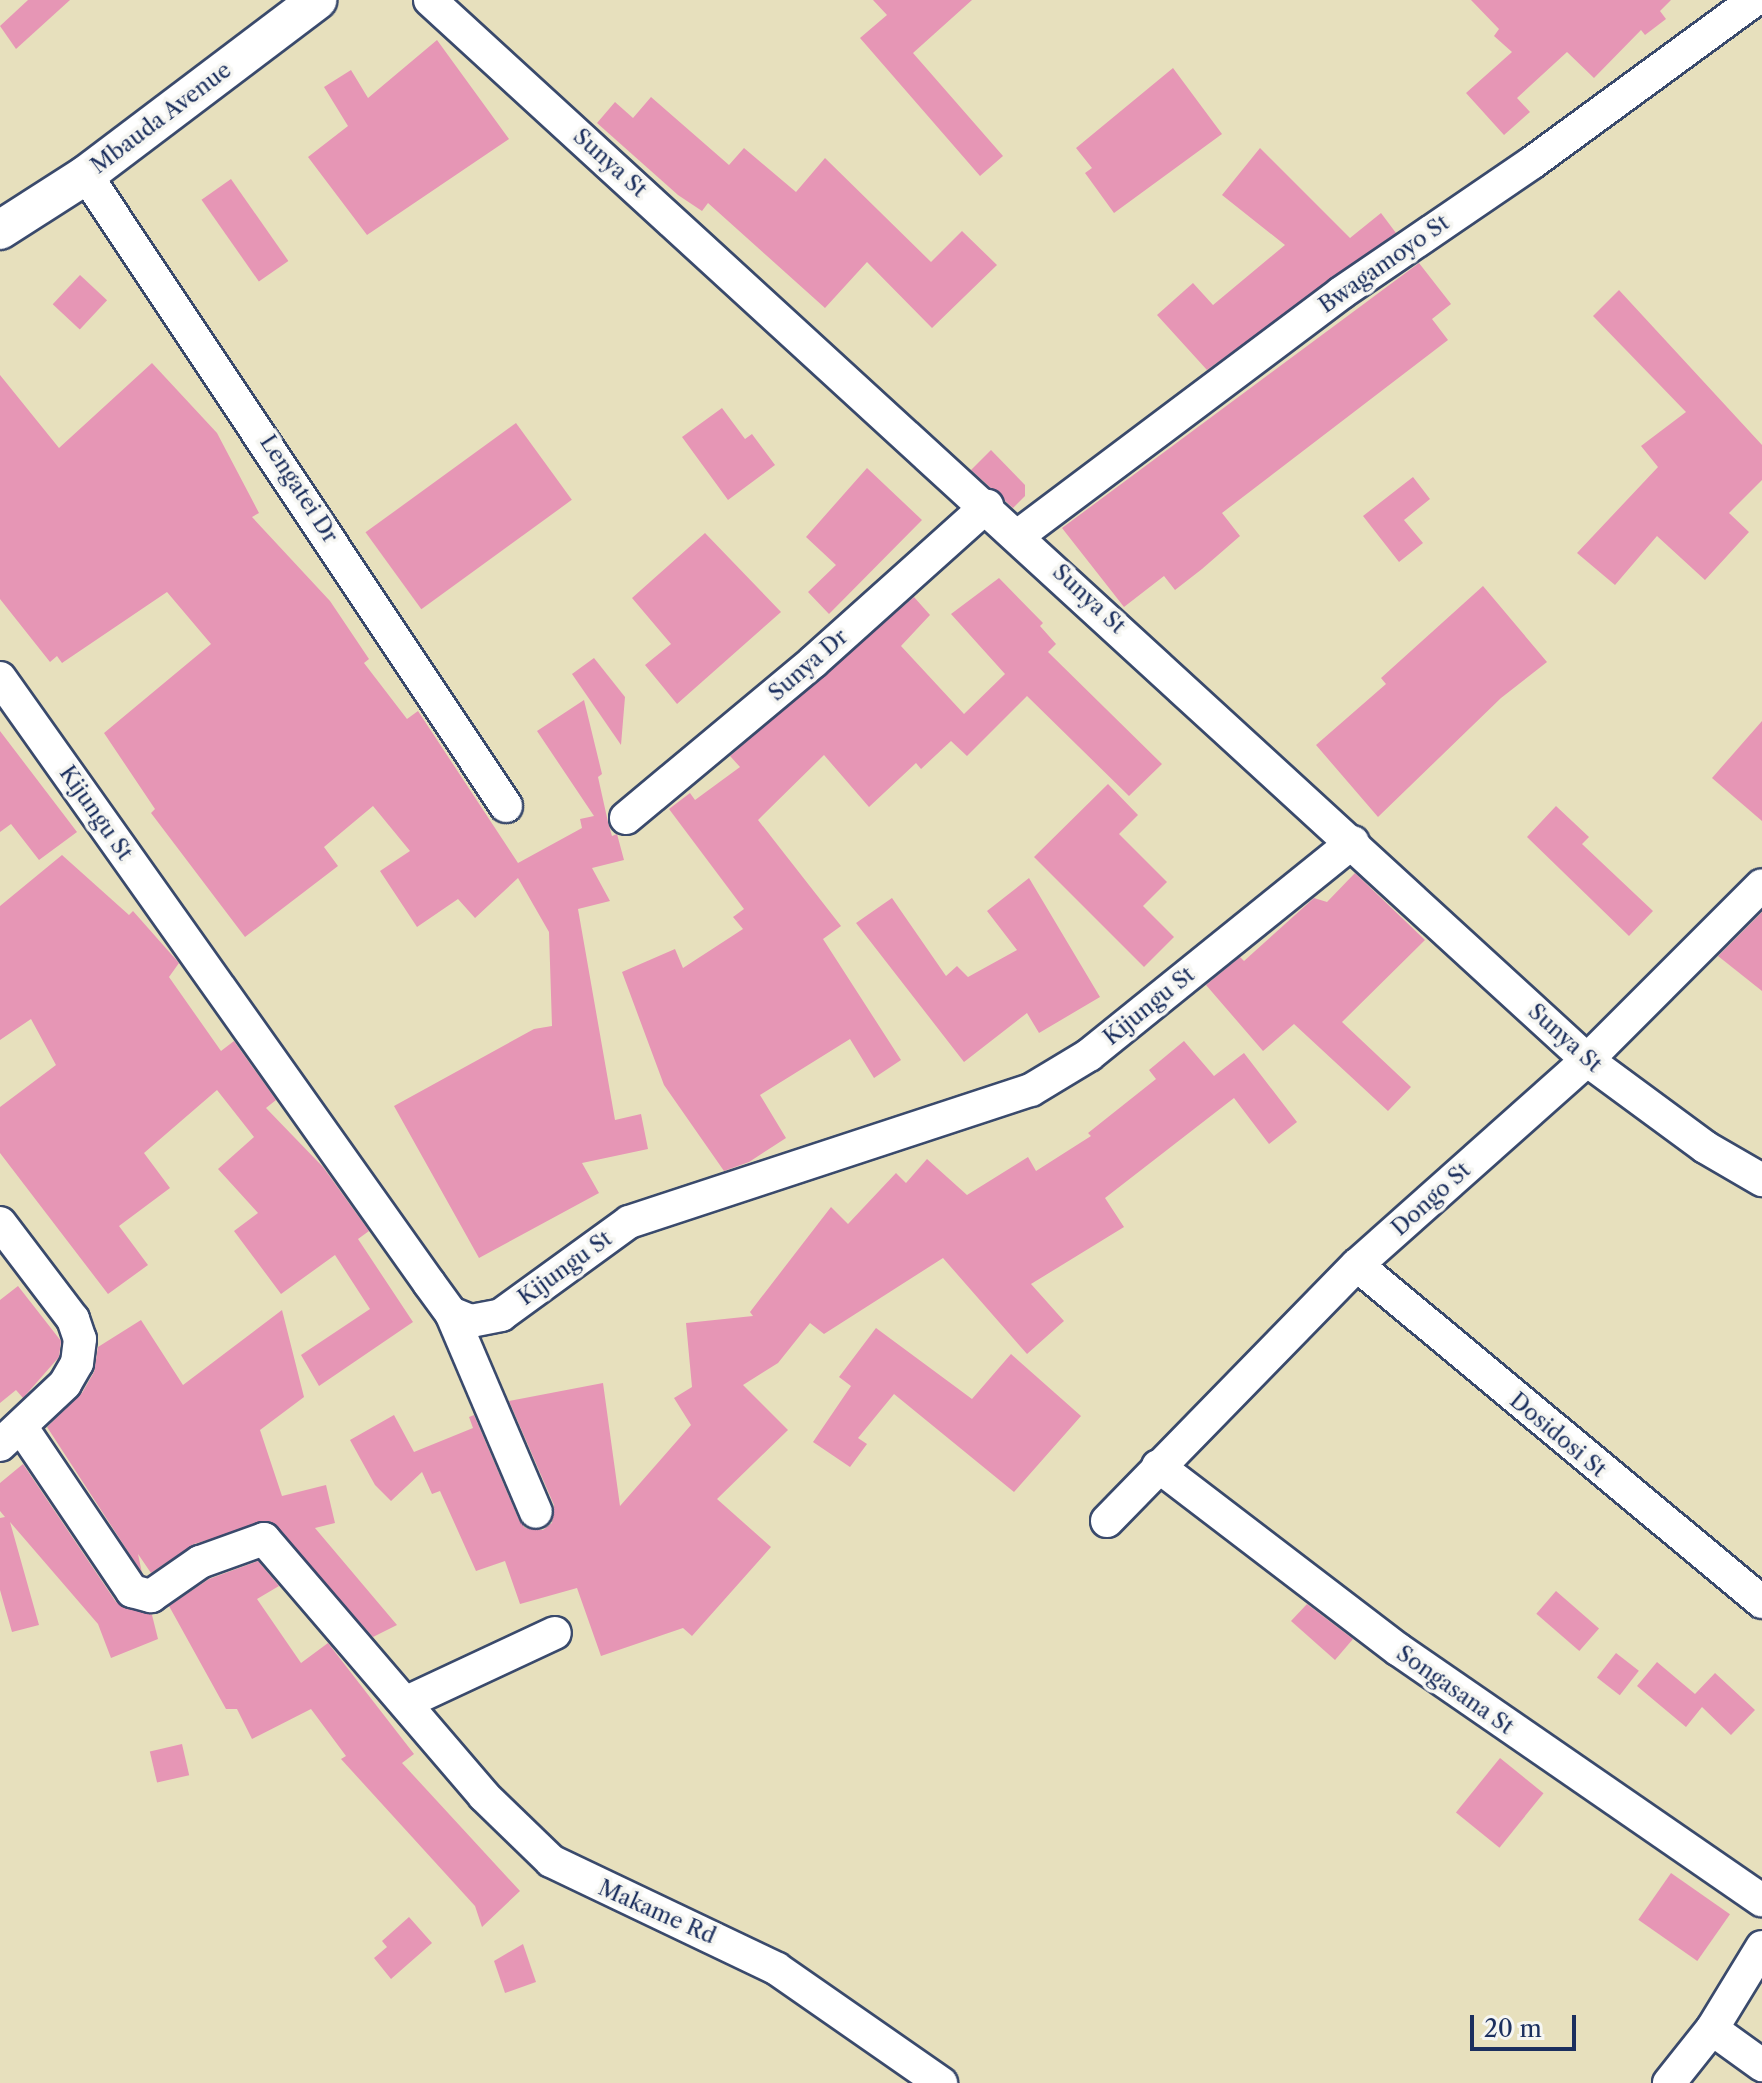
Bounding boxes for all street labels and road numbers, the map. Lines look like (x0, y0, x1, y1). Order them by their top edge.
street label: Mbauda Avenue (85, 56, 237, 180)
street label: Sunya St (568, 123, 652, 203)
street label: Bwagamoyo St (1314, 209, 1454, 319)
street label: Lengatei Dr (254, 430, 344, 548)
street label: Sunya St (1047, 559, 1131, 639)
street label: Sunya Dr (763, 623, 853, 707)
street label: Kijungu St (54, 761, 138, 865)
street label: Kijungu St (1098, 961, 1200, 1051)
street label: Sunya St (1523, 998, 1607, 1078)
street label: Dongo St (1386, 1157, 1476, 1241)
street label: Kijungu St (513, 1225, 617, 1311)
street label: Dosidosi St (1504, 1387, 1612, 1483)
street label: Songasana St (1391, 1640, 1519, 1740)
street label: Makame Rd (594, 1874, 720, 1950)

